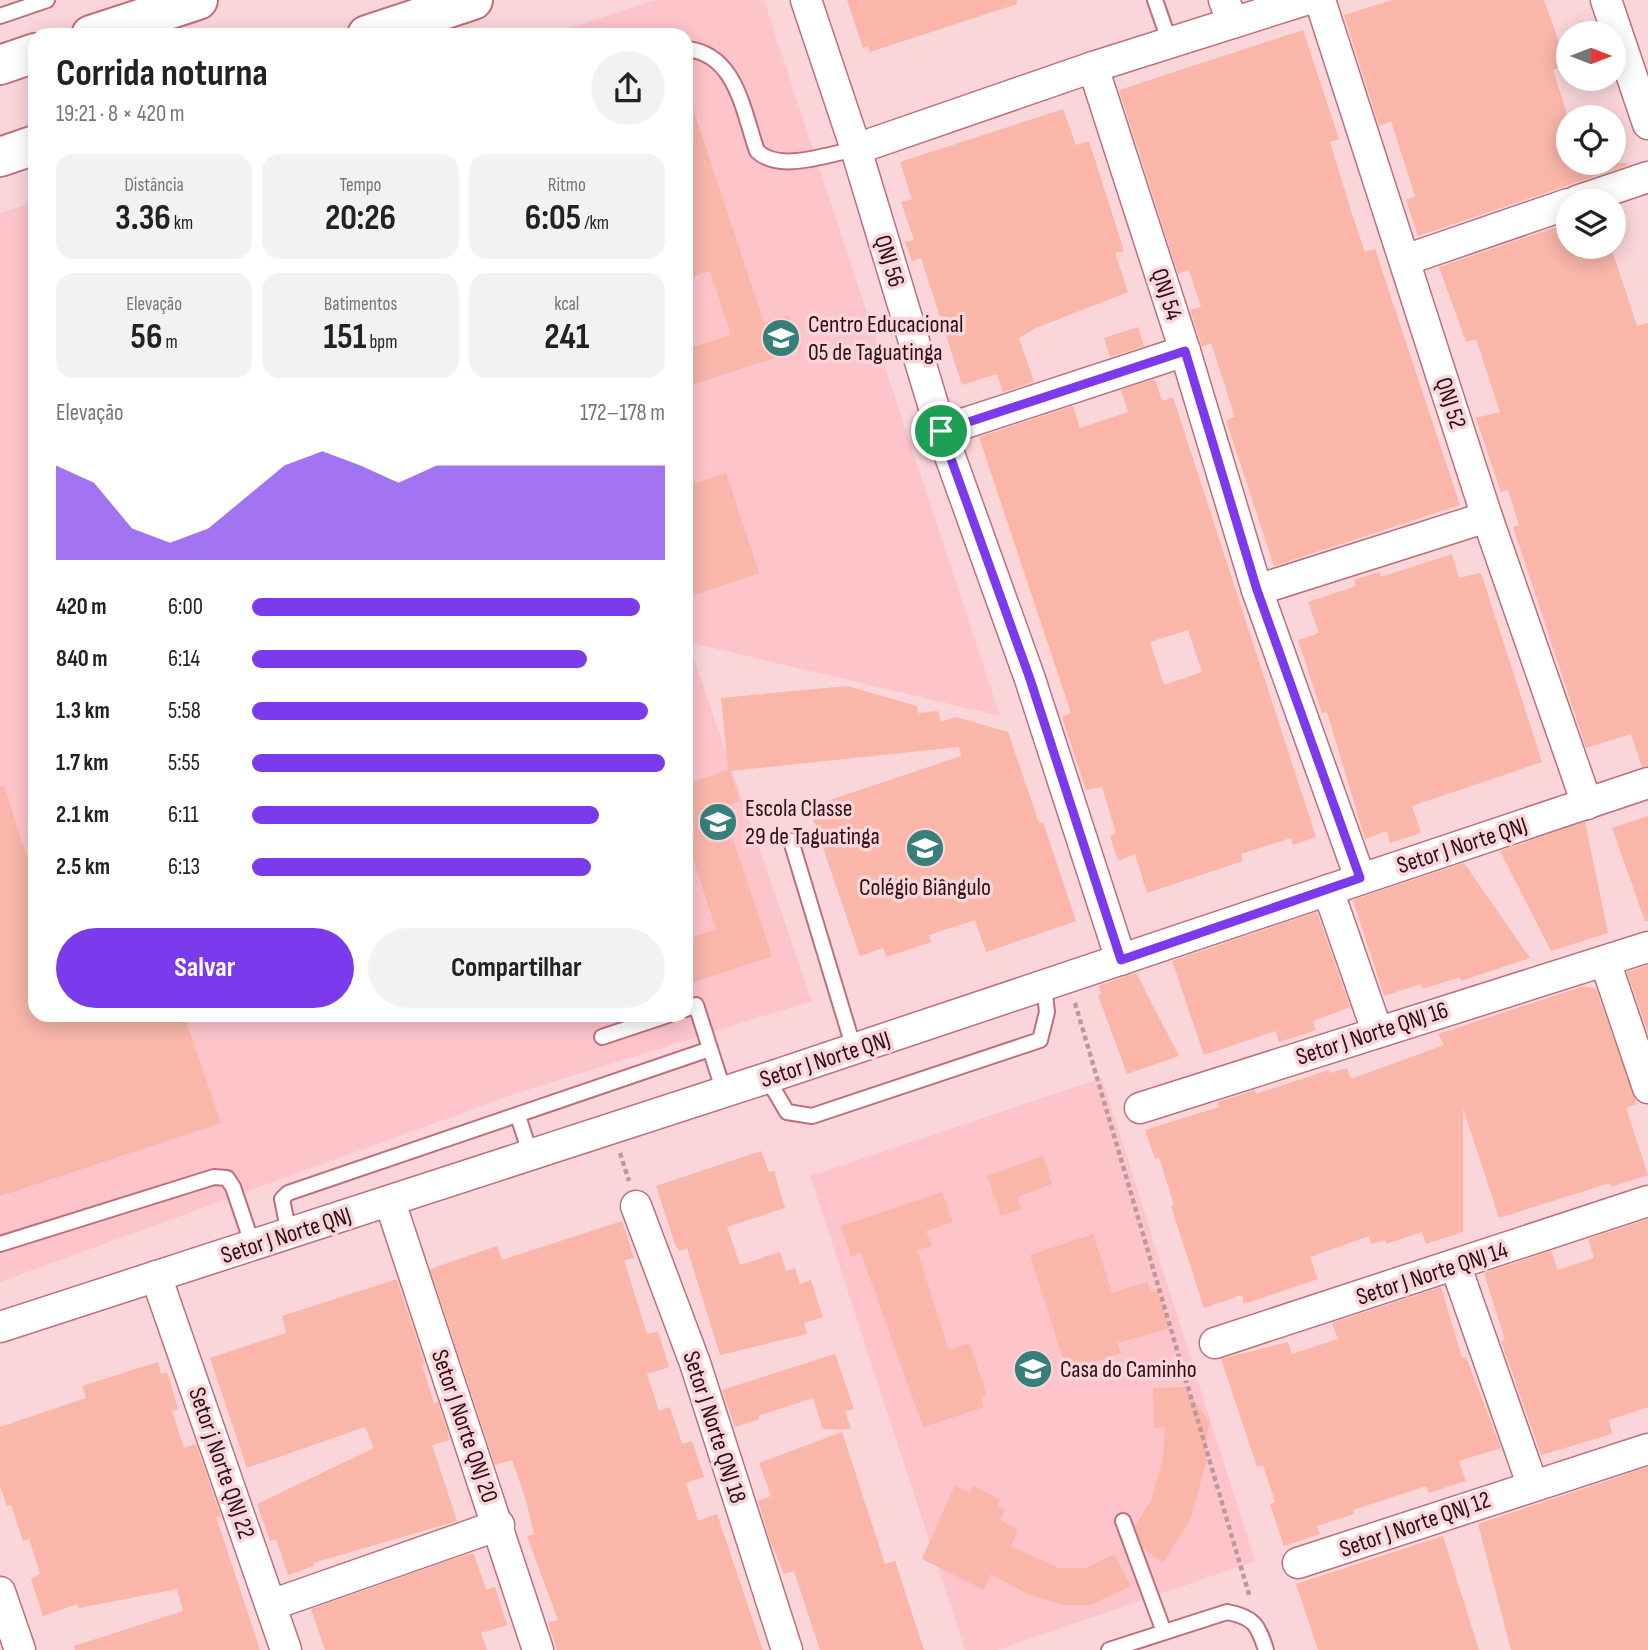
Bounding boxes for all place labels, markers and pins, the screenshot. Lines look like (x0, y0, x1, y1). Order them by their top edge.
place label: Centro Educacional 05 de Taguatinga (808, 310, 963, 367)
school or university icon: Centro Educacional 05 de Taguatinga (760, 317, 802, 359)
pin (911, 401, 971, 461)
place label: Escola Classe 29 de Taguatinga (745, 794, 880, 851)
school or university icon: Escola Classe 29 de Taguatinga (697, 801, 739, 843)
school or university icon: Colégio Biângulo (904, 827, 946, 869)
place label: Colégio Biângulo (859, 873, 991, 902)
school or university icon: Casa do Caminho (1012, 1348, 1054, 1390)
place label: Casa do Caminho (1060, 1355, 1197, 1384)

